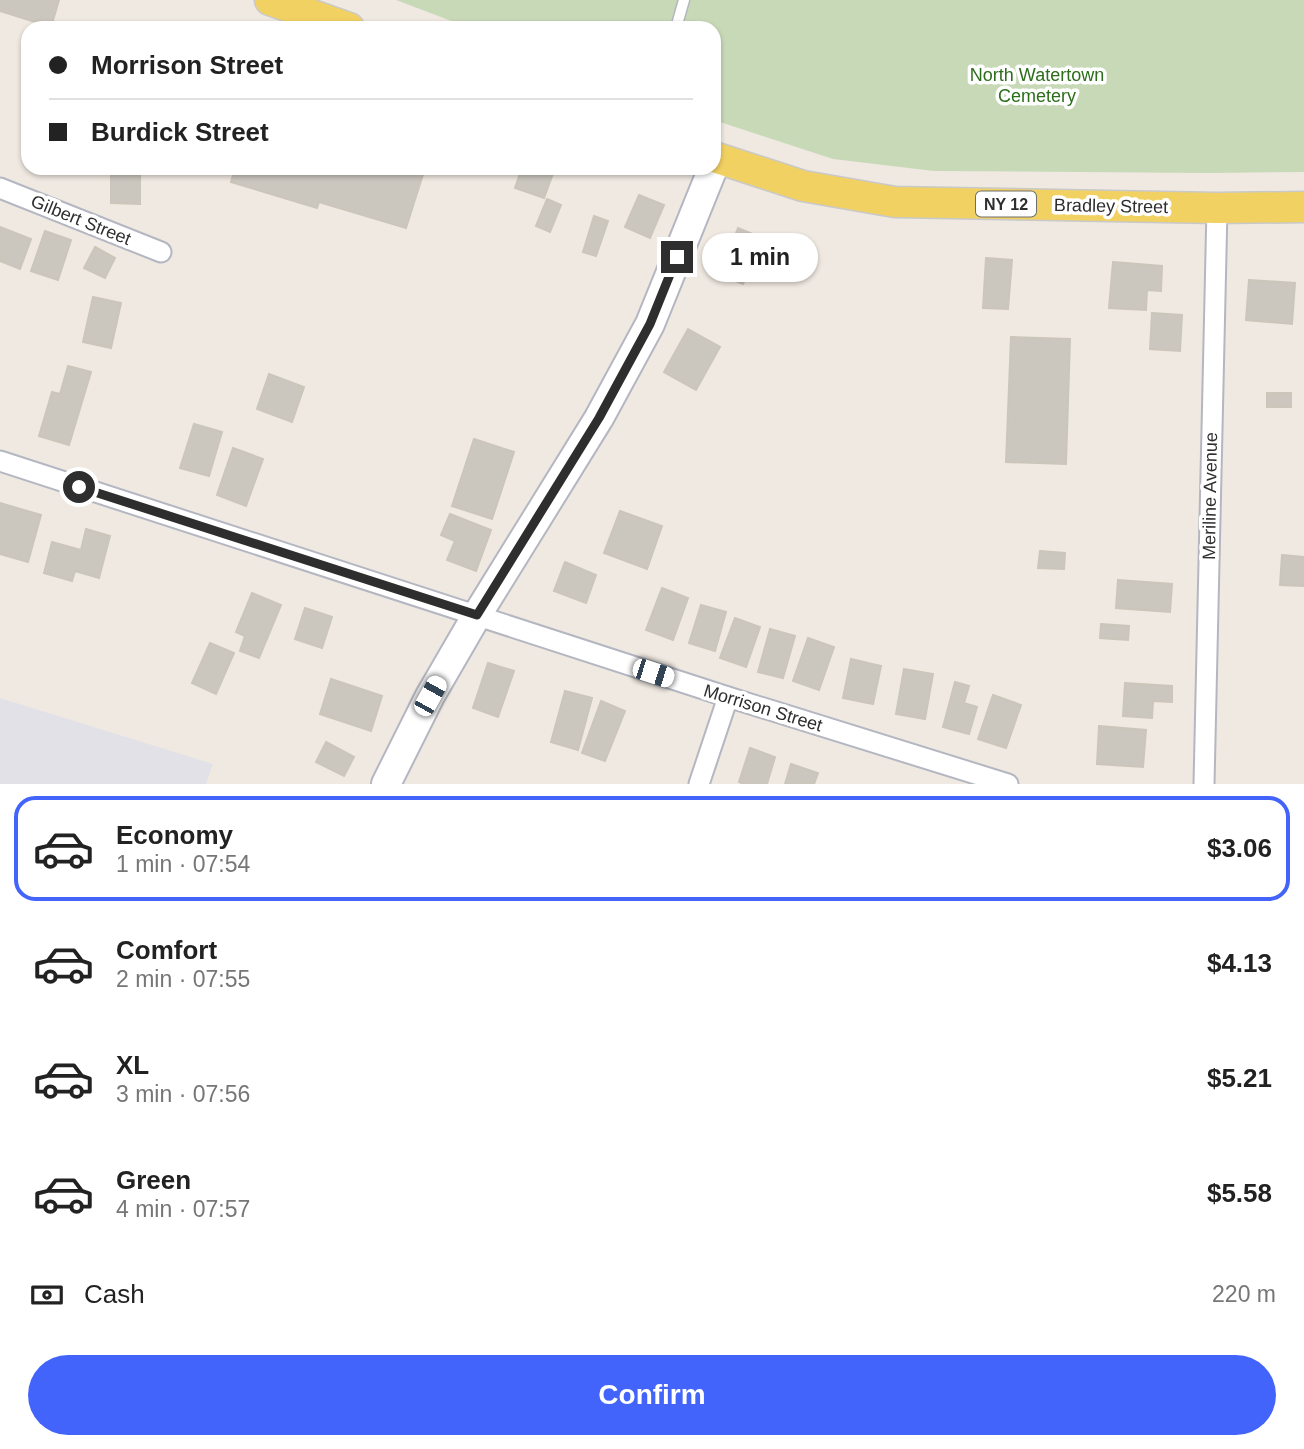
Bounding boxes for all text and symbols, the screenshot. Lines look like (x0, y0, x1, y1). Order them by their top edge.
text: Morrison Street (91, 50, 283, 80)
park label: North Watertown Cemetery (970, 65, 1104, 106)
text: Burdick Street (91, 117, 269, 147)
street label: Gilbert Street (28, 191, 134, 249)
road number: NY 12 (976, 192, 1036, 216)
street label: Bradley Street (1054, 195, 1168, 217)
callout: 1 min (702, 232, 817, 282)
route end (661, 241, 693, 273)
text: 1 min (730, 244, 790, 270)
street label: Meriline Avenue (1199, 432, 1221, 560)
route start (63, 471, 95, 503)
car (630, 657, 677, 689)
car (411, 673, 450, 719)
street label: Morrison Street (701, 680, 825, 736)
icon: car (32, 817, 95, 880)
text: Economy (116, 820, 233, 850)
text: $3.06 (1207, 833, 1272, 863)
text: 1 min · 07:54 (116, 851, 250, 877)
icon: car (32, 932, 95, 995)
text: Comfort (116, 935, 217, 965)
text: $4.13 (1207, 948, 1272, 978)
text: 2 min · 07:55 (116, 966, 250, 992)
icon: car (32, 1047, 95, 1110)
text: XL (116, 1050, 149, 1080)
text: $5.21 (1207, 1063, 1272, 1093)
text: 3 min · 07:56 (116, 1081, 250, 1107)
icon: car (32, 1162, 95, 1225)
text: Green (116, 1165, 191, 1195)
text: $5.58 (1207, 1178, 1272, 1208)
text: 4 min · 07:57 (116, 1196, 250, 1222)
icon: cash (28, 1276, 66, 1314)
text: Cash (84, 1279, 145, 1309)
text: 220 m (1212, 1281, 1276, 1307)
button: Confirm (28, 1355, 1276, 1435)

